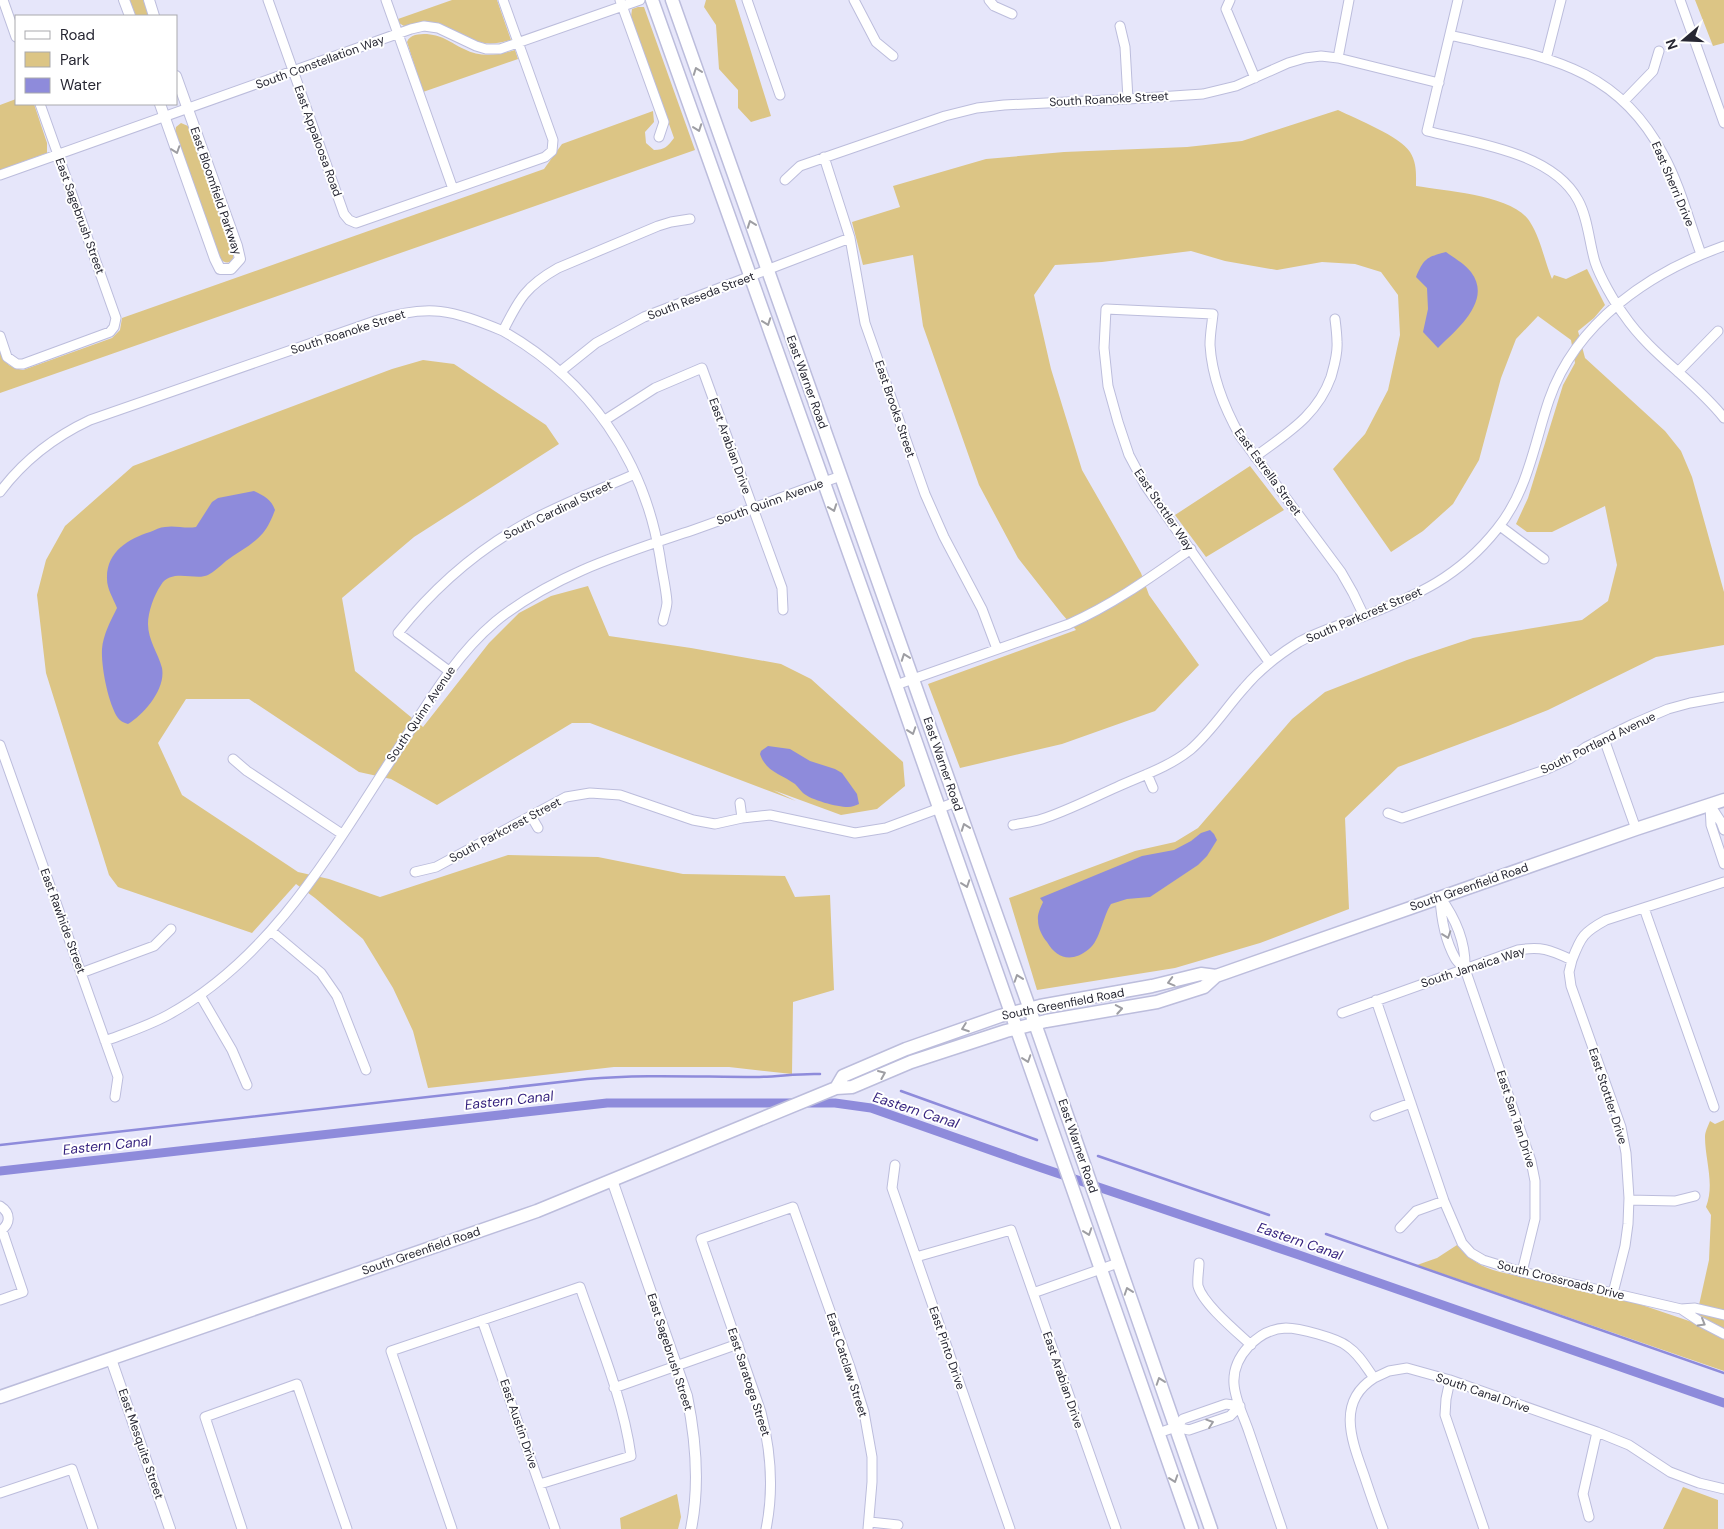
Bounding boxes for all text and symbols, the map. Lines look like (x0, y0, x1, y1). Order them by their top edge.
legend (15, 15, 178, 105)
north arrow (1659, 15, 1709, 65)
text: Road (60, 25, 95, 45)
street label: South Constellation Way (253, 31, 387, 93)
text: N (1662, 36, 1682, 52)
text: Park (60, 50, 90, 70)
one-way arrow (693, 67, 703, 75)
text: Water (60, 75, 102, 95)
street label: East Appaloosa Road (290, 83, 346, 199)
street label: South Roanoke Street (1049, 88, 1170, 110)
one-way arrow (692, 124, 702, 132)
street label: East Bloomfield Parkway (187, 125, 246, 257)
street label: East Sherri Drive (1648, 139, 1698, 229)
one-way arrow (171, 145, 181, 154)
street label: East Sagebrush Street (52, 156, 109, 277)
one-way arrow (747, 220, 757, 228)
street label: South Reseda Street (645, 268, 757, 324)
street label: South Roanoke Street (289, 306, 408, 358)
one-way arrow (761, 317, 771, 326)
street label: East Warner Road (783, 333, 831, 431)
street label: East Brooks Street (871, 358, 919, 460)
street label: East Arabian Drive (705, 396, 755, 497)
street label: East Estrella Street (1231, 425, 1305, 519)
street label: East Stottler Way (1131, 466, 1198, 555)
street label: South Quinn Avenue (714, 475, 826, 529)
street label: South Cardinal Street (501, 477, 615, 543)
one-way arrow (827, 503, 837, 512)
street label: South Parkcrest Street (1304, 583, 1425, 647)
one-way arrow (901, 653, 911, 662)
street label: South Quinn Avenue (383, 663, 459, 765)
street label: South Portland Avenue (1538, 708, 1658, 778)
street label: East Warner Road (919, 715, 967, 813)
one-way arrow (906, 726, 916, 735)
street label: South Parkcrest Street (446, 794, 564, 866)
one-way arrow (961, 823, 971, 832)
street label: South Greenfield Road (1408, 859, 1530, 915)
street label: East Rawhide Street (37, 866, 90, 976)
one-way arrow (960, 879, 970, 888)
one-way arrow (1441, 931, 1451, 939)
street label: South Jamaica Way (1419, 942, 1528, 991)
one-way arrow (1014, 975, 1024, 983)
one-way arrow (1168, 976, 1176, 986)
street label: South Greenfield Road (1000, 984, 1126, 1024)
one-way arrow (1115, 1005, 1124, 1015)
one-way arrow (961, 1022, 970, 1032)
street label: East Stottler Drive (1585, 1046, 1631, 1146)
one-way arrow (1021, 1054, 1031, 1063)
street label: East San Tan Drive (1493, 1068, 1539, 1170)
one-way arrow (877, 1070, 886, 1081)
water label: Eastern Canal (464, 1086, 555, 1114)
water label: Eastern Canal (871, 1088, 962, 1133)
street label: East Warner Road (1054, 1097, 1102, 1195)
water label: Eastern Canal (62, 1131, 153, 1159)
water label: Eastern Canal (1255, 1218, 1346, 1264)
street label: South Greenfield Road (360, 1223, 482, 1279)
one-way arrow (1082, 1227, 1092, 1235)
street label: South Crossroads Drive (1496, 1256, 1627, 1304)
one-way arrow (1124, 1287, 1134, 1296)
street label: East Sagebrush Street (643, 1291, 697, 1413)
street label: East Pinto Drive (925, 1304, 969, 1392)
street label: East Catclaw Street (823, 1311, 872, 1419)
one-way arrow (1697, 1316, 1706, 1326)
street label: East Saratoga Street (724, 1326, 774, 1439)
street label: East Arabian Drive (1039, 1329, 1087, 1431)
street label: South Canal Drive (1434, 1369, 1532, 1417)
street label: East Austin Drive (496, 1377, 542, 1471)
one-way arrow (1156, 1378, 1166, 1386)
street label: East Mesquite Street (115, 1387, 167, 1502)
one-way arrow (1205, 1419, 1214, 1429)
one-way arrow (1168, 1474, 1178, 1483)

